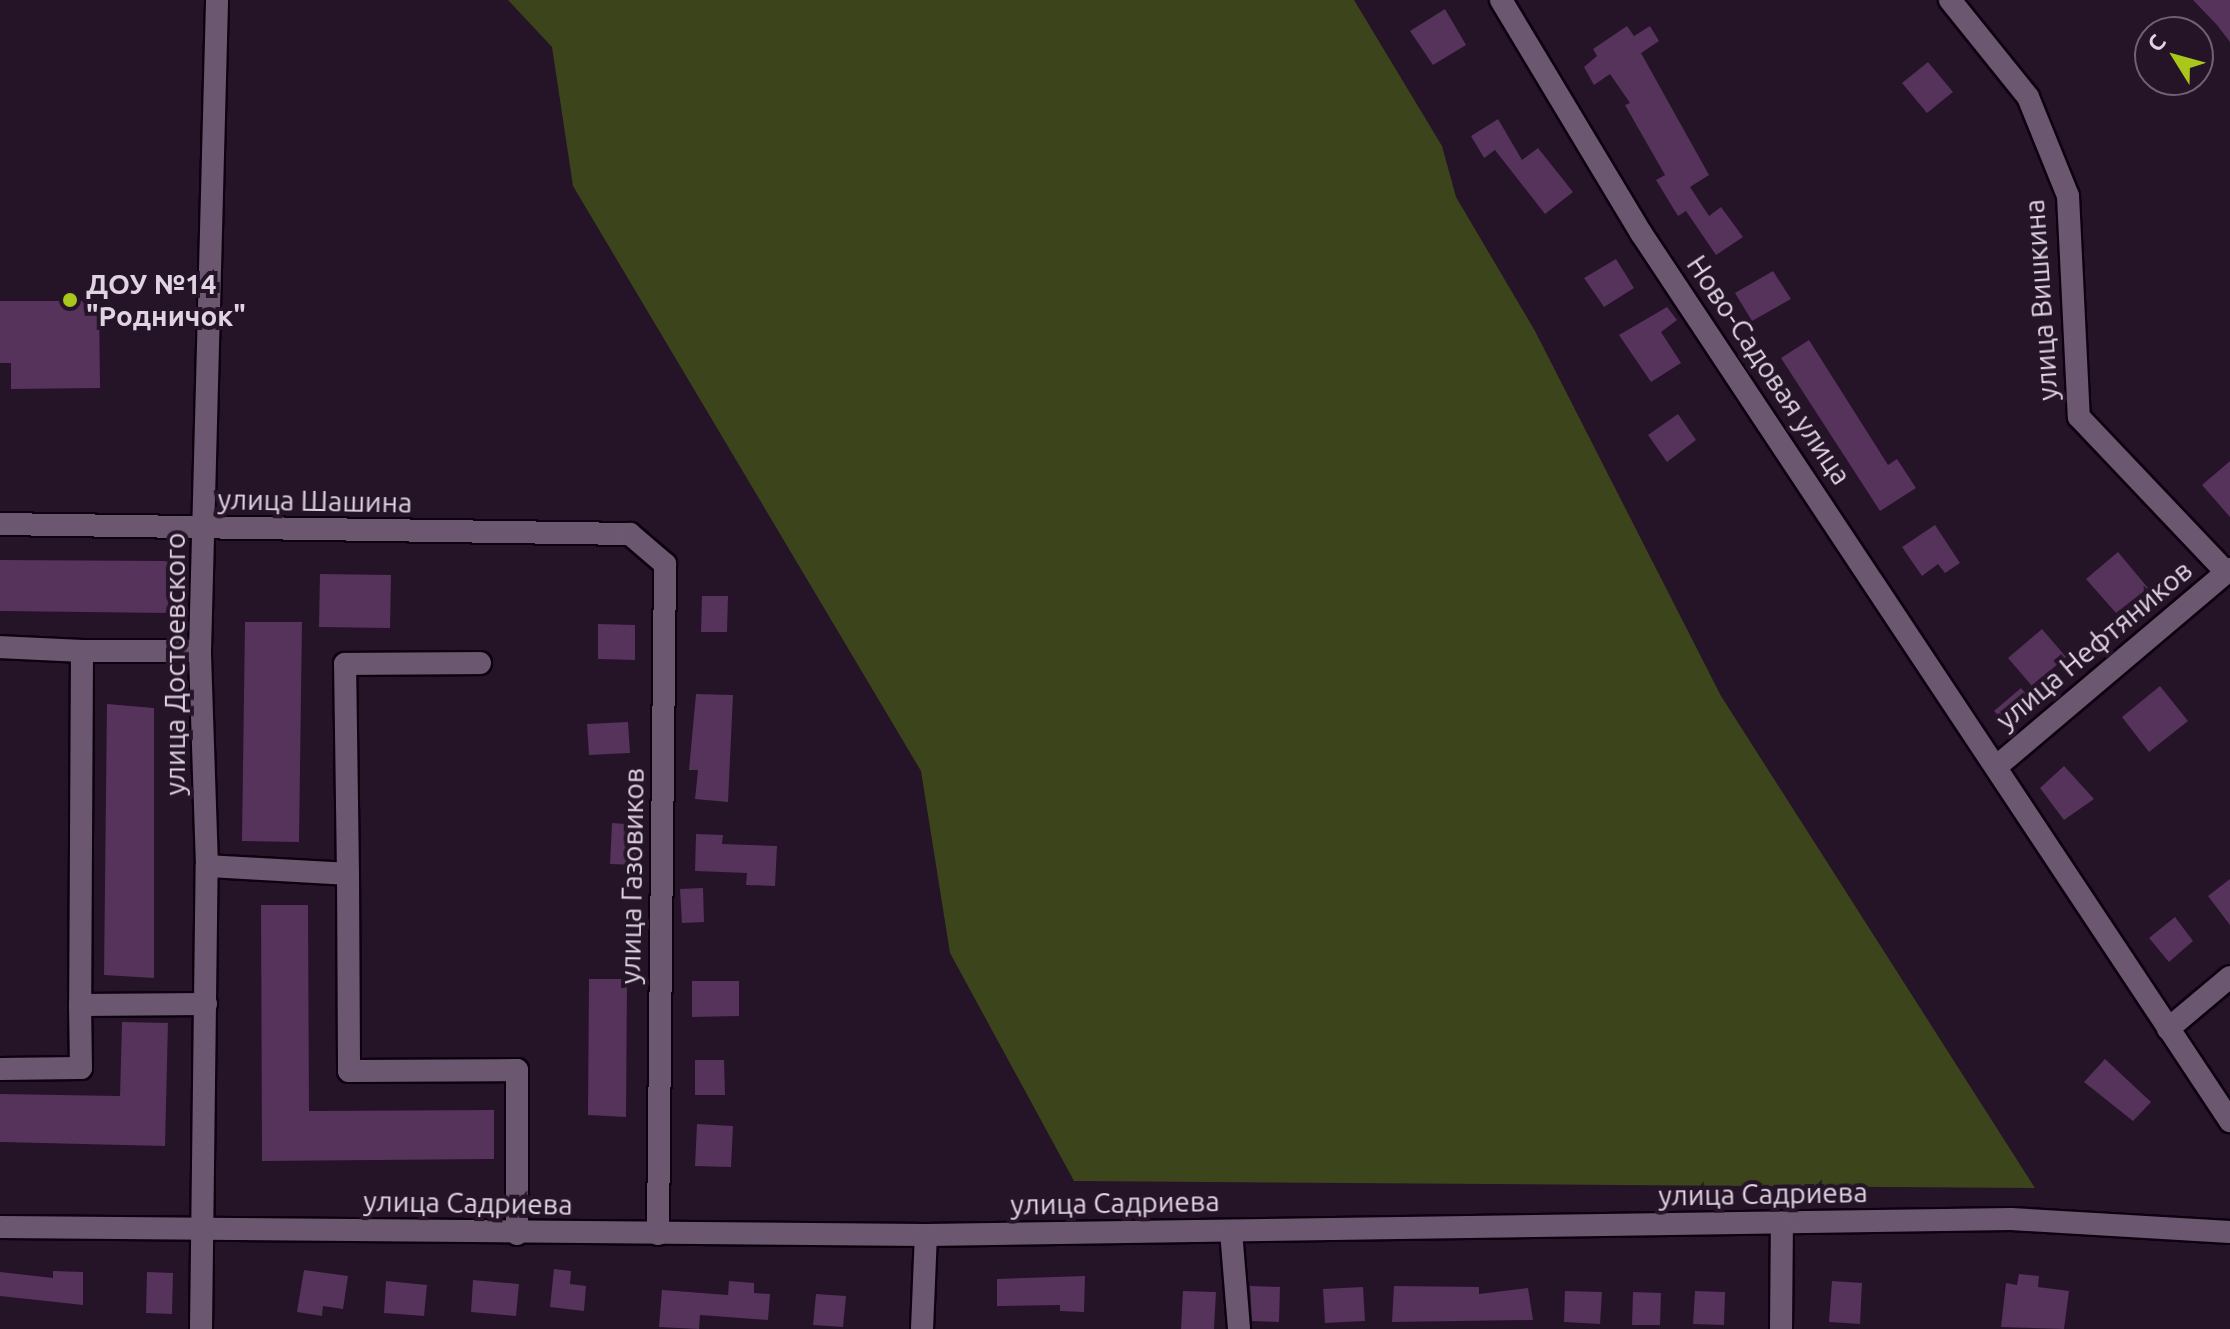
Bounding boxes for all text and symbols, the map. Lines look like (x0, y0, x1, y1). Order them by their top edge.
north arrow (2134, 16, 2214, 96)
text: С (2142, 29, 2170, 56)
street label: улица Вишкина (2017, 198, 2065, 402)
street label: Ново-Садовая улица (1680, 249, 1858, 491)
place label: ДОУ №14 "Родничок" (86, 267, 246, 333)
marker: ДОУ №14 "Родничок" (61, 291, 79, 309)
street label: улица Шашина (217, 483, 413, 519)
street label: улица Достоевского (158, 533, 192, 795)
street label: улица Нефтяников (1989, 553, 2199, 737)
street label: улица Газовиков (613, 767, 651, 985)
street label: улица Садриева (1658, 1175, 1868, 1213)
street label: улица Садриева (363, 1184, 573, 1222)
street label: улица Садриева (1010, 1184, 1220, 1222)

